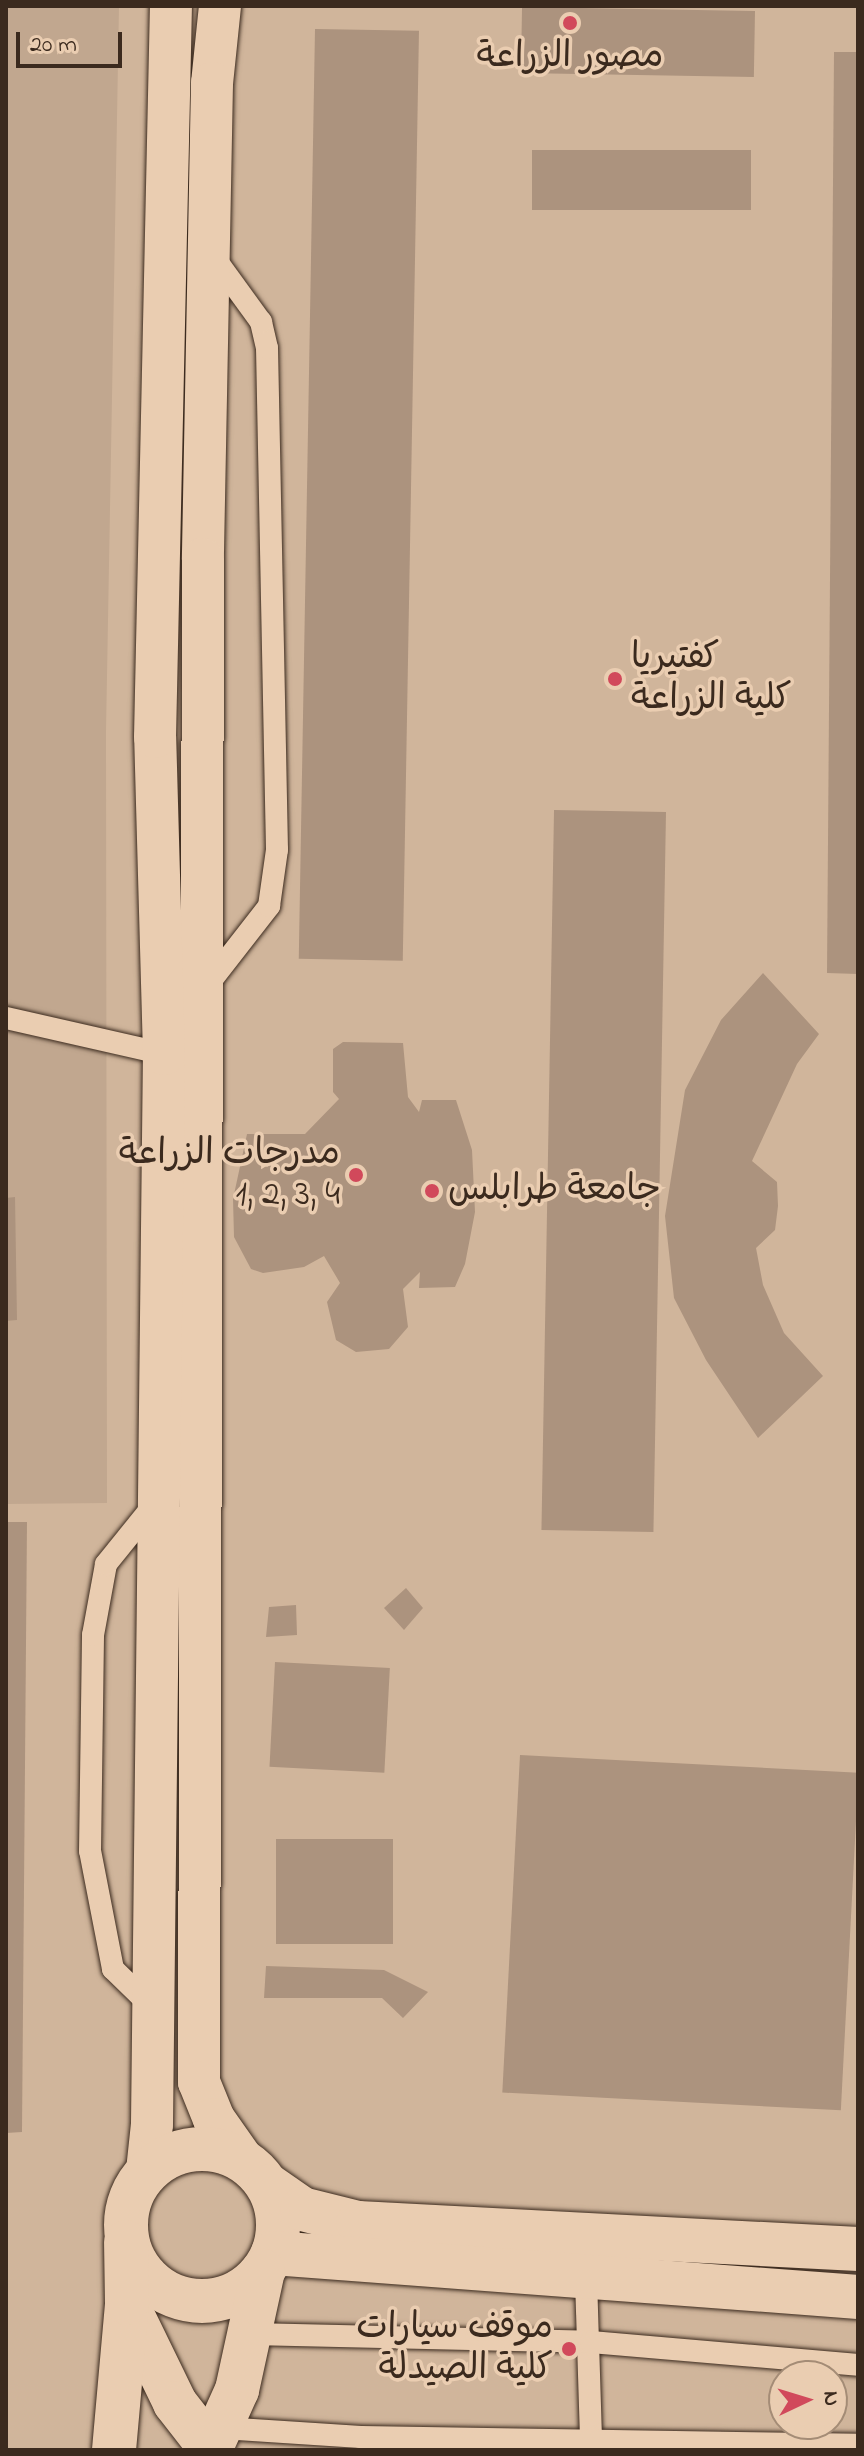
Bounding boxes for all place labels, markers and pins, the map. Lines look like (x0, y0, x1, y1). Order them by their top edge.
marker: مصور الزراعة (561, 14, 579, 32)
place label: مصور الزراعة (476, 36, 664, 80)
place label: كفتيريا كلية الزراعة (631, 636, 792, 721)
marker: كفتيريا كلية الزراعة (606, 670, 624, 688)
place label: مدرجات الزراعة 1, 2, 3, 4 (119, 1132, 340, 1217)
marker: مدرجات الزراعة 1, 2, 3, 4 (347, 1166, 365, 1184)
place label: جامعة طرابلس (448, 1169, 661, 1213)
marker: جامعة طرابلس (423, 1182, 441, 1200)
place label: موقف سيارات كلية الصيدلة (356, 2306, 553, 2391)
marker: موقف سيارات كلية الصيدلة (560, 2340, 578, 2358)

